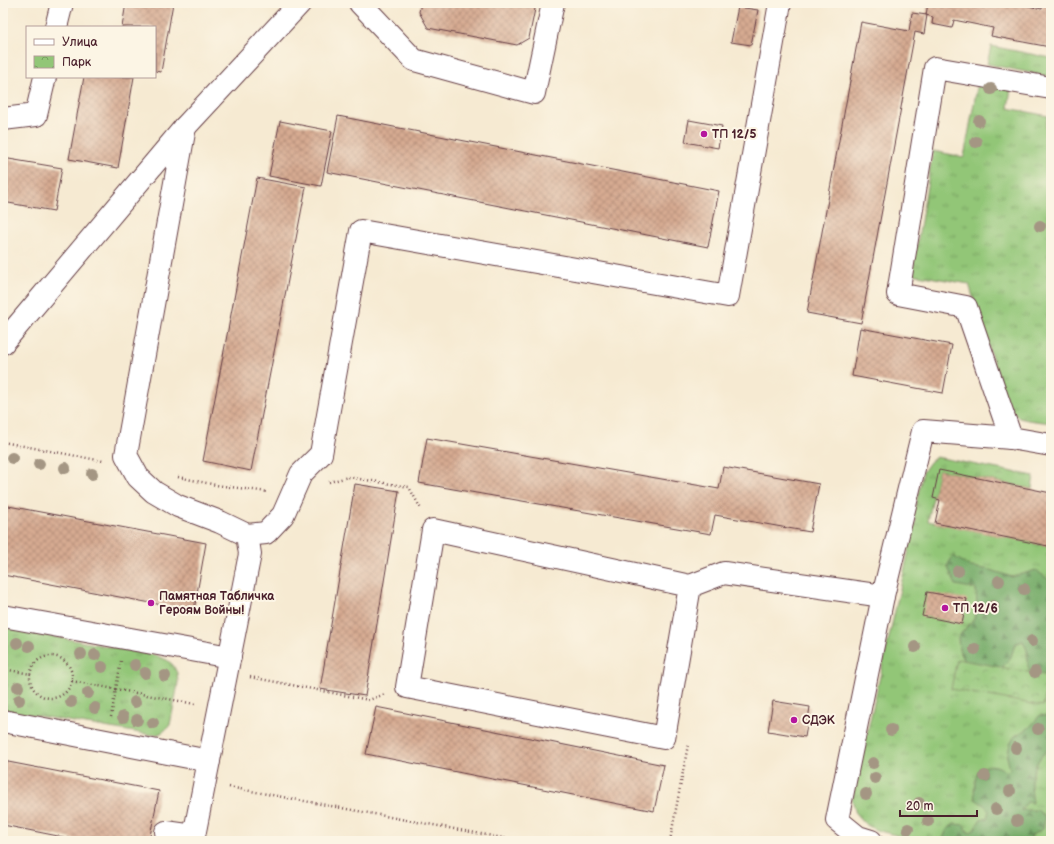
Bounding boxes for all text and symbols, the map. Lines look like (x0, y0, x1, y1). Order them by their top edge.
legend (26, 26, 156, 78)
text: Улица (62, 35, 98, 50)
text: Парк (62, 55, 92, 70)
place label: ТП 12/5 (712, 127, 756, 142)
marker: ТП 12/5 (699, 129, 709, 139)
place label: Памятная Табличка Героям Войны! (159, 589, 275, 618)
marker: Памятная Табличка Героям Войны! (146, 598, 156, 608)
place label: ТП 12/6 (953, 601, 998, 616)
marker: ТП 12/6 (940, 603, 950, 613)
place label: СДЭК (802, 713, 836, 728)
marker: СДЭК (789, 715, 799, 725)
scale bar (900, 792, 977, 818)
text: 20 m (906, 799, 933, 814)

